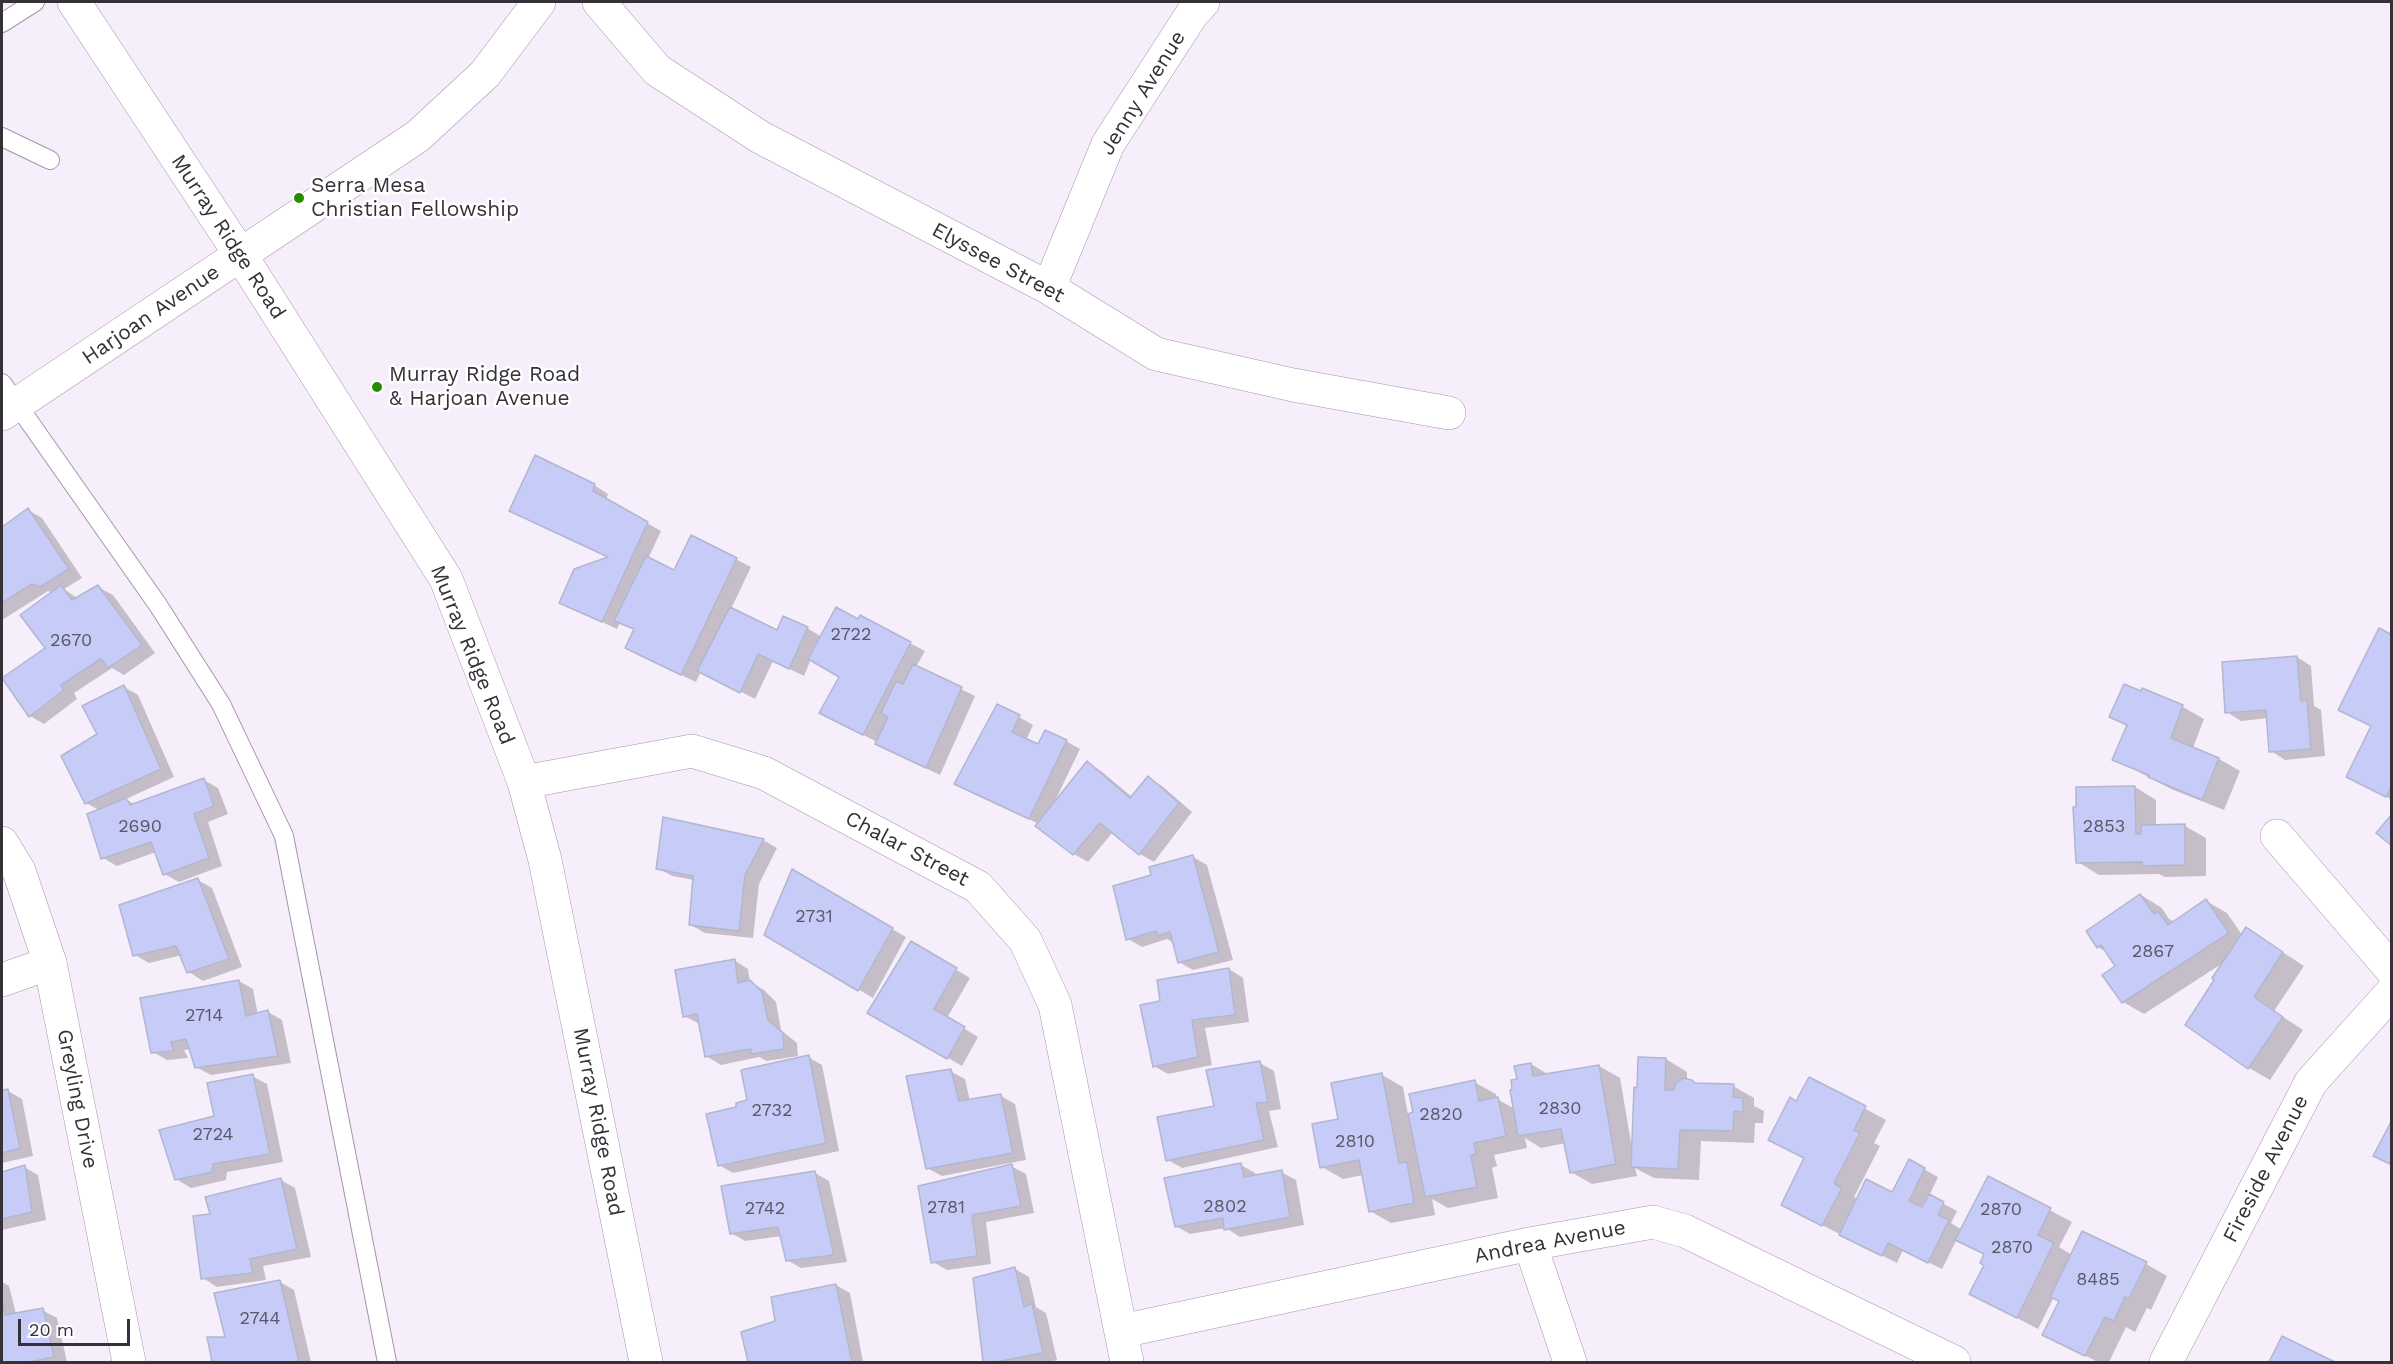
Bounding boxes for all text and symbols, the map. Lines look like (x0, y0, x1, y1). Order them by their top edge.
street label: Jenny Avenue (1095, 26, 1191, 160)
street label: Murray Ridge Road (165, 150, 291, 324)
place label: Serra Mesa Christian Fellowship (311, 173, 519, 223)
marker: Serra Mesa Christian Fellowship (292, 191, 306, 205)
street label: Elyssee Street (927, 217, 1069, 309)
street label: Harjoan Avenue (78, 260, 224, 370)
place label: Murray Ridge Road & Harjoan Avenue (389, 362, 580, 412)
marker: Murray Ridge Road & Harjoan Avenue (370, 380, 384, 394)
street label: Murray Ridge Road (425, 562, 519, 748)
house number: 2722 (830, 624, 872, 646)
house number: 2670 (50, 630, 92, 652)
street label: Chalar Street (841, 806, 973, 892)
house number: 2690 (118, 816, 162, 838)
house number: 2853 (2083, 816, 2125, 838)
house number: 2731 (795, 906, 833, 928)
house number: 2867 (2132, 941, 2174, 963)
house number: 2714 (185, 1005, 223, 1027)
street label: Murray Ridge Road (567, 1026, 629, 1218)
street label: Greyling Drive (51, 1027, 103, 1171)
street label: Fireside Avenue (2218, 1091, 2314, 1247)
house number: 2830 (1539, 1098, 1581, 1120)
house number: 2732 (751, 1100, 793, 1122)
house number: 2820 (1419, 1104, 1463, 1126)
house number: 2724 (192, 1124, 234, 1146)
house number: 2810 (1335, 1131, 1375, 1153)
house number: 2802 (1203, 1196, 1247, 1218)
house number: 2781 (927, 1197, 965, 1219)
house number: 2742 (745, 1198, 785, 1220)
house number: 2870 (1980, 1199, 2022, 1221)
street label: Andrea Avenue (1472, 1215, 1628, 1269)
house number: 2870 (1991, 1237, 2033, 1259)
house number: 8485 (2076, 1269, 2120, 1291)
scale bar (21, 1307, 134, 1345)
house number: 2744 (239, 1308, 281, 1330)
text: 20 m (29, 1319, 74, 1340)

